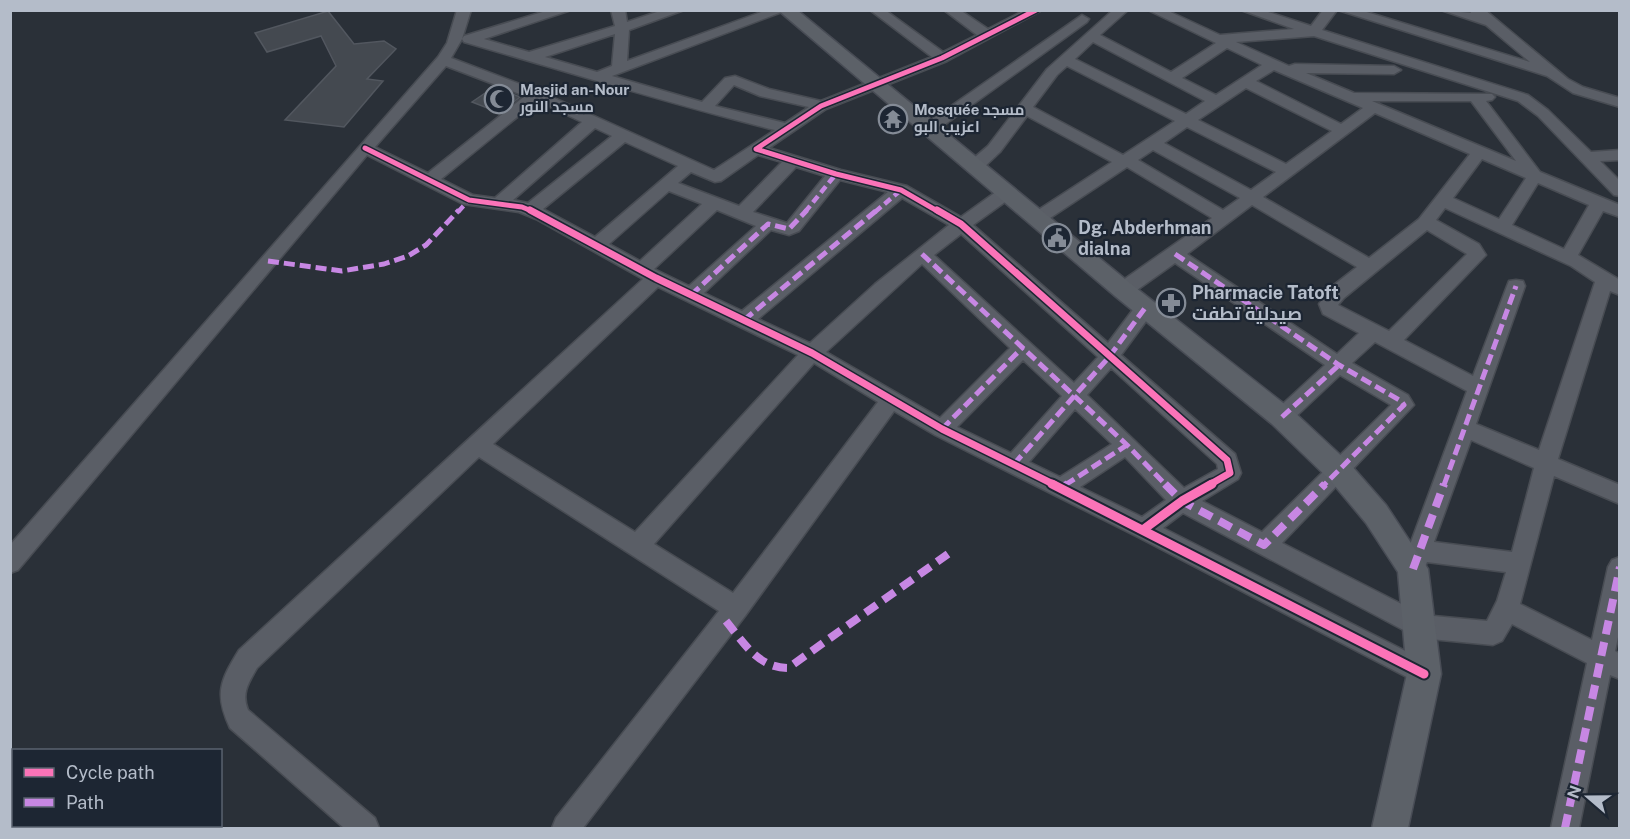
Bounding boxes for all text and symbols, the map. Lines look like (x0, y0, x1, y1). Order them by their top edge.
place label: Masjid an-Nour مسجد النور (519, 81, 630, 116)
mosque icon: Masjid an-Nour مسجد النور (483, 83, 515, 115)
place label: Mosquée مسجد اعزيب البو (914, 101, 1024, 136)
temple icon: Mosquée مسجد اعزيب البو (877, 103, 909, 135)
place label: Dg. Abderhman dialna (1078, 217, 1212, 259)
public building icon: Dg. Abderhman dialna (1041, 222, 1073, 254)
place label: Pharmacie Tatoft صيدلية تطفت (1192, 282, 1339, 324)
pharmacy icon: Pharmacie Tatoft صيدلية تطفت (1155, 287, 1187, 319)
legend (12, 749, 222, 827)
text: Cycle path (66, 762, 155, 783)
north arrow (1558, 767, 1618, 827)
text: N (1563, 783, 1585, 801)
text: Path (66, 792, 104, 813)

